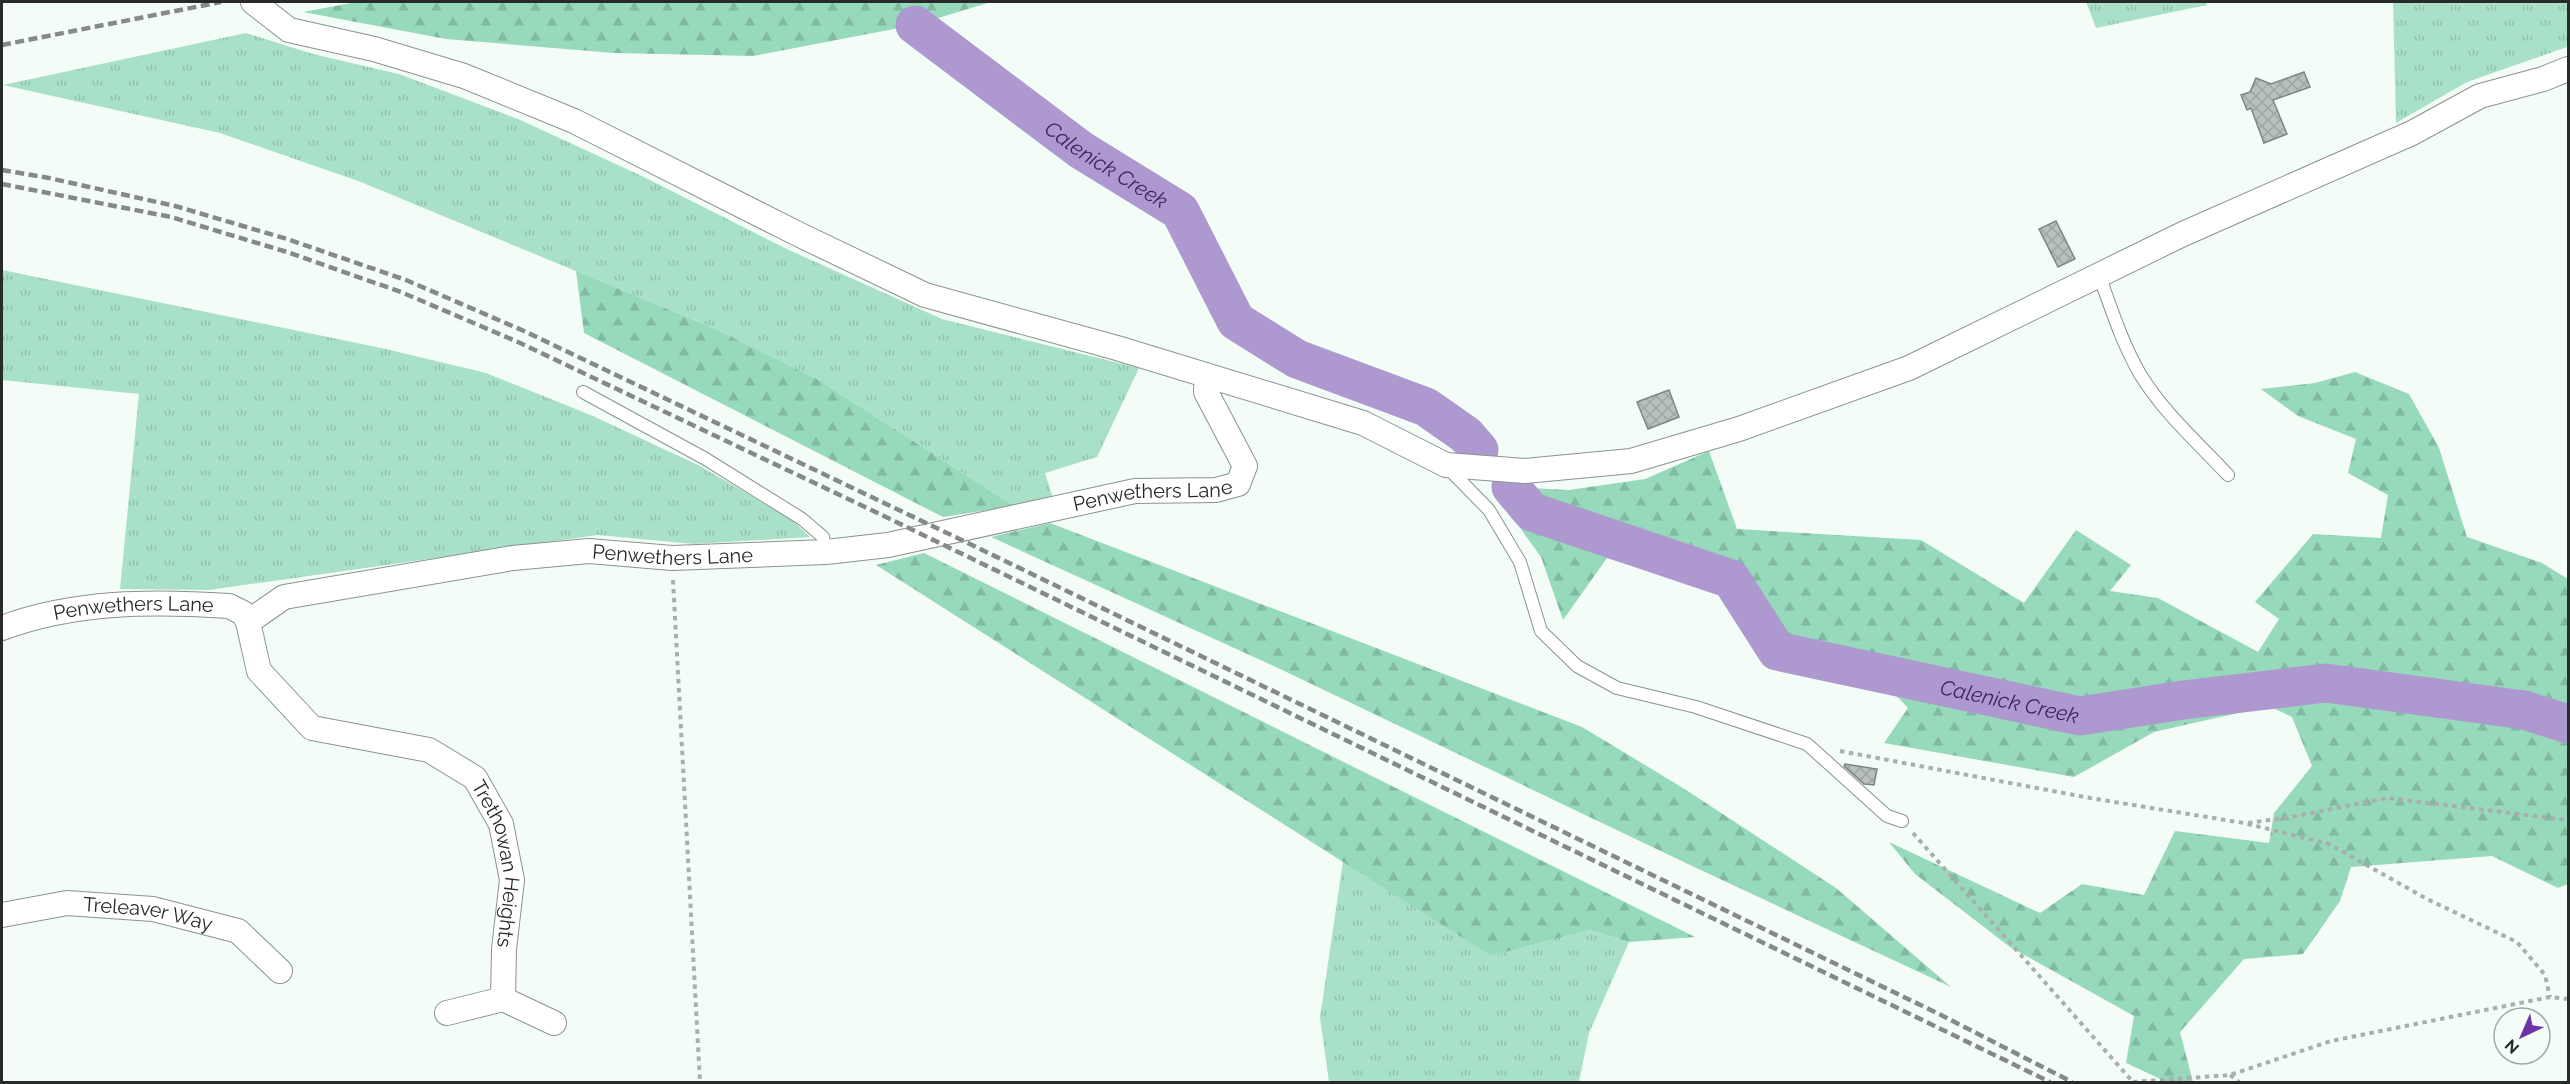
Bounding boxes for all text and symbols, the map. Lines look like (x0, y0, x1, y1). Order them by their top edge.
water label: Calenick Creek (1040, 115, 1173, 213)
street label: Penwethers Lane (1071, 474, 1235, 516)
street label: Penwethers Lane (591, 539, 754, 570)
street label: Penwethers Lane (51, 591, 215, 625)
water label: Calenick Creek (1938, 674, 2081, 728)
street label: Trethowan Heights (467, 776, 524, 949)
street label: Treleaver Way (83, 892, 215, 936)
north arrow (2492, 1006, 2552, 1066)
text: N (2501, 1035, 2523, 1058)

